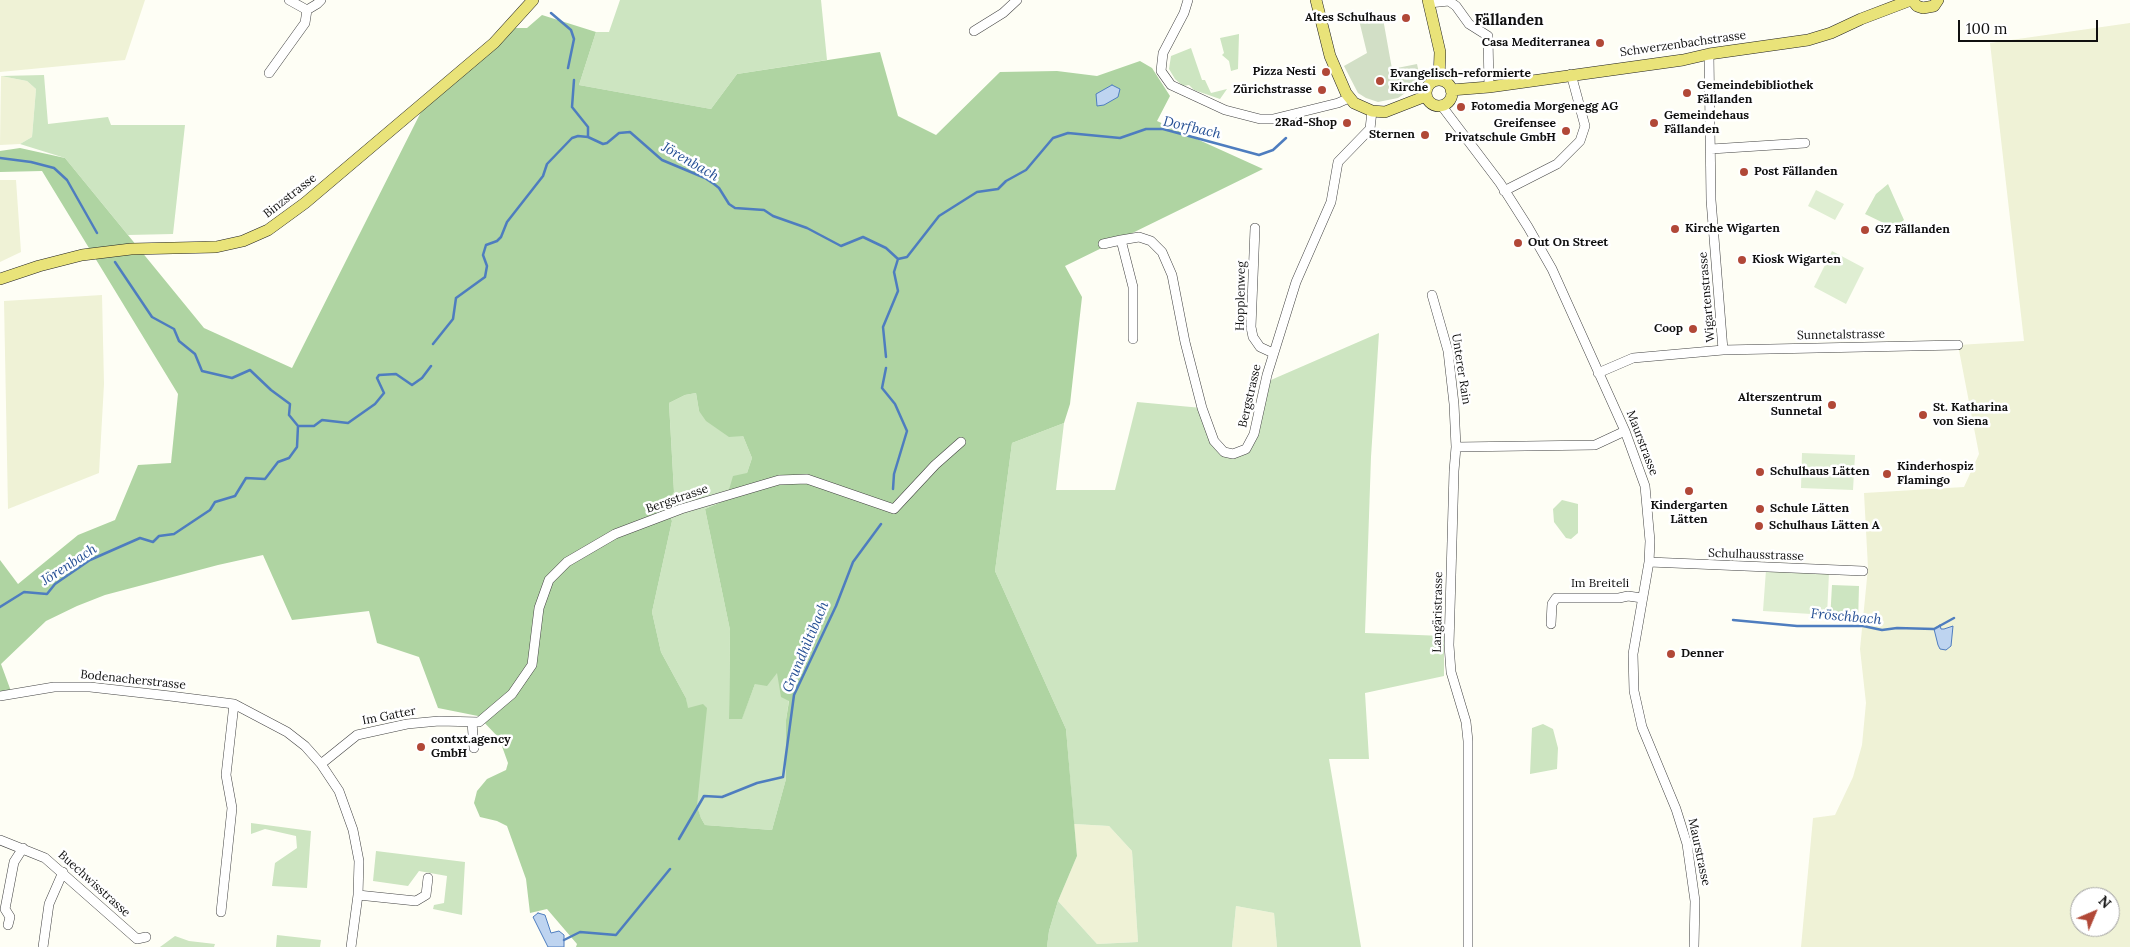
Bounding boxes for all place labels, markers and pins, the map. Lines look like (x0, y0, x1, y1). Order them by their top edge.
place label: Altes Schulhaus (1305, 11, 1396, 25)
marker: Altes Schulhaus (1400, 12, 1412, 24)
place label: Casa Mediterranea (1482, 36, 1590, 50)
marker: Casa Mediterranea (1594, 37, 1606, 49)
place label: Pizza Nesti (1253, 65, 1316, 79)
marker: Pizza Nesti (1320, 66, 1332, 78)
place label: Evangelisch-reformierte Kirche (1390, 67, 1531, 95)
marker: Evangelisch-reformierte Kirche (1374, 75, 1386, 87)
place label: Gemeindebibliothek Fällanden (1697, 79, 1813, 107)
place label: Zürichstrasse (1233, 83, 1312, 97)
marker: Zürichstrasse (1316, 84, 1328, 96)
marker: Gemeindebibliothek Fällanden (1681, 87, 1693, 99)
place label: Fotomedia Morgenegg AG (1471, 100, 1618, 114)
marker: Fotomedia Morgenegg AG (1455, 101, 1467, 113)
place label: Gemeindehaus Fällanden (1664, 109, 1749, 137)
place label: 2Rad-Shop (1275, 116, 1337, 130)
marker: 2Rad-Shop (1341, 117, 1353, 129)
place label: Greifensee Privatschule GmbH (1445, 117, 1556, 145)
marker: Gemeindehaus Fällanden (1648, 117, 1660, 129)
marker: Greifensee Privatschule GmbH (1560, 125, 1572, 137)
place label: Sternen (1369, 128, 1415, 142)
marker: Sternen (1419, 129, 1431, 141)
place label: Post Fällanden (1754, 165, 1838, 179)
marker: Post Fällanden (1738, 166, 1750, 178)
place label: Kirche Wigarten (1685, 222, 1780, 236)
marker: Kirche Wigarten (1669, 223, 1681, 235)
place label: GZ Fällanden (1875, 223, 1950, 237)
marker: GZ Fällanden (1859, 224, 1871, 236)
place label: Out On Street (1528, 236, 1608, 250)
marker: Out On Street (1512, 237, 1524, 249)
place label: Kiosk Wigarten (1752, 253, 1841, 267)
marker: Kiosk Wigarten (1736, 254, 1748, 266)
place label: Coop (1654, 322, 1683, 336)
marker: Coop (1687, 323, 1699, 335)
place label: Alterszentrum Sunnetal (1738, 391, 1822, 419)
marker: Alterszentrum Sunnetal (1826, 399, 1838, 411)
place label: St. Katharina von Siena (1933, 401, 2008, 429)
marker: St. Katharina von Siena (1917, 409, 1929, 421)
place label: Kinderhospiz Flamingo (1897, 460, 1974, 488)
place label: Schulhaus Lätten (1770, 465, 1870, 479)
marker: Schulhaus Lätten (1754, 466, 1766, 478)
marker: Kinderhospiz Flamingo (1881, 468, 1893, 480)
marker: Kindergarten Lätten (1683, 485, 1695, 497)
place label: Kindergarten Lätten (1650, 499, 1728, 527)
place label: Schule Lätten (1770, 502, 1849, 516)
marker: Schule Lätten (1754, 503, 1766, 515)
place label: Schulhaus Lätten A (1769, 519, 1880, 533)
marker: Schulhaus Lätten A (1753, 520, 1765, 532)
place label: Denner (1681, 647, 1724, 661)
marker: Denner (1665, 648, 1677, 660)
place label: contxt.agency GmbH (431, 733, 511, 761)
marker: contxt.agency GmbH (415, 741, 427, 753)

